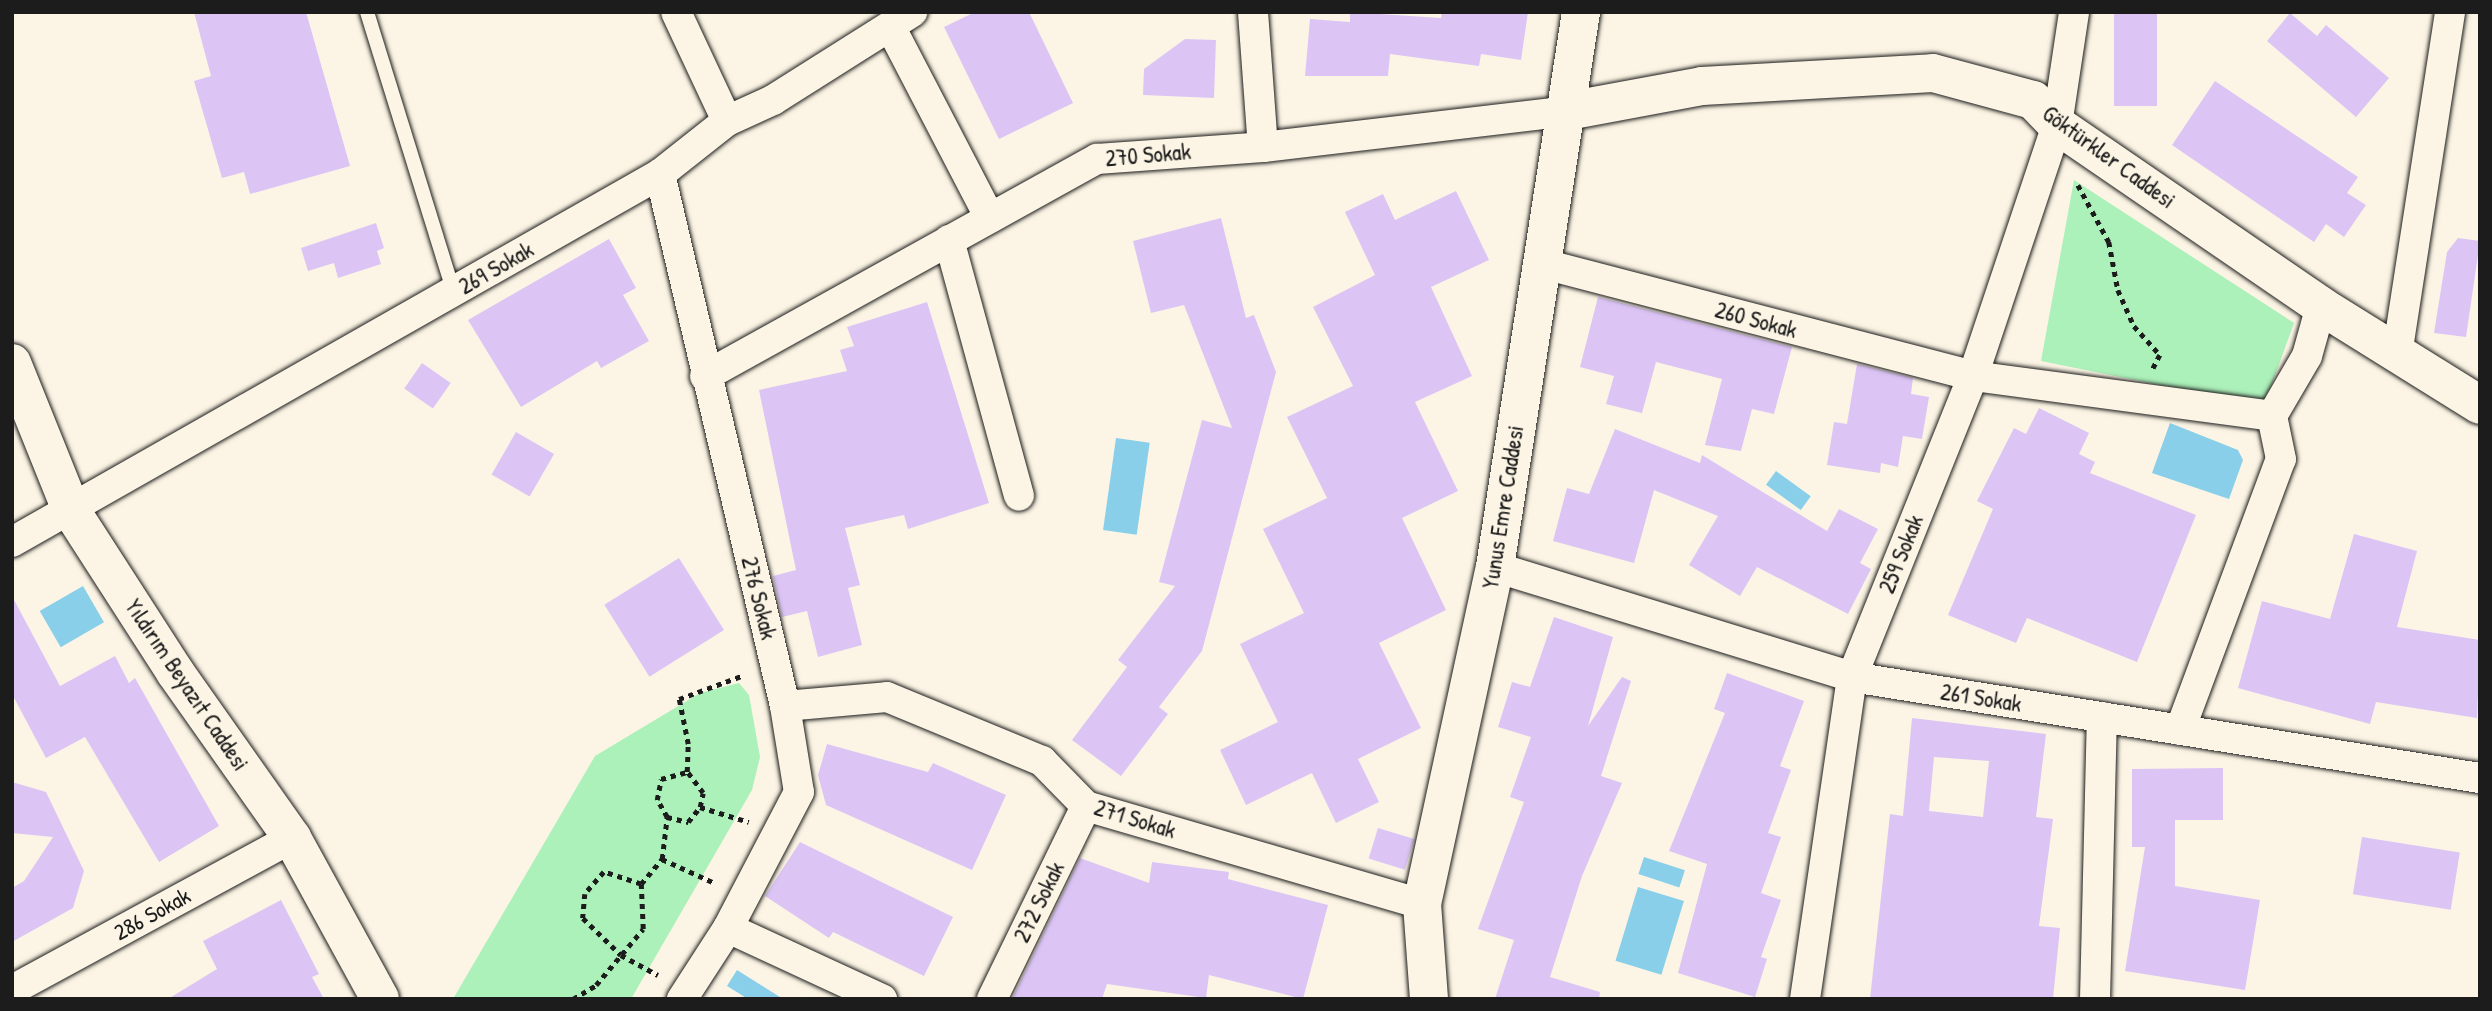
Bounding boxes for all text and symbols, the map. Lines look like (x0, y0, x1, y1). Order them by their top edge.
street label: Göktürkler Caddesi (2037, 100, 2181, 214)
street label: 270 Sokak (1104, 138, 1192, 172)
street label: 269 Sokak (454, 236, 538, 300)
street label: 260 Sokak (1712, 296, 1800, 344)
street label: Yunus Emre Caddesi (1476, 423, 1530, 591)
street label: 259 Sokak (1873, 511, 1929, 597)
street label: 276 Sokak (735, 554, 783, 642)
street label: Yıldırım Beyazıt Caddesi (119, 594, 255, 776)
street label: 261 Sokak (1939, 678, 2023, 718)
street label: 271 Sokak (1091, 794, 1179, 844)
street label: 272 Sokak (1008, 857, 1070, 947)
street label: 286 Sokak (109, 882, 195, 946)

